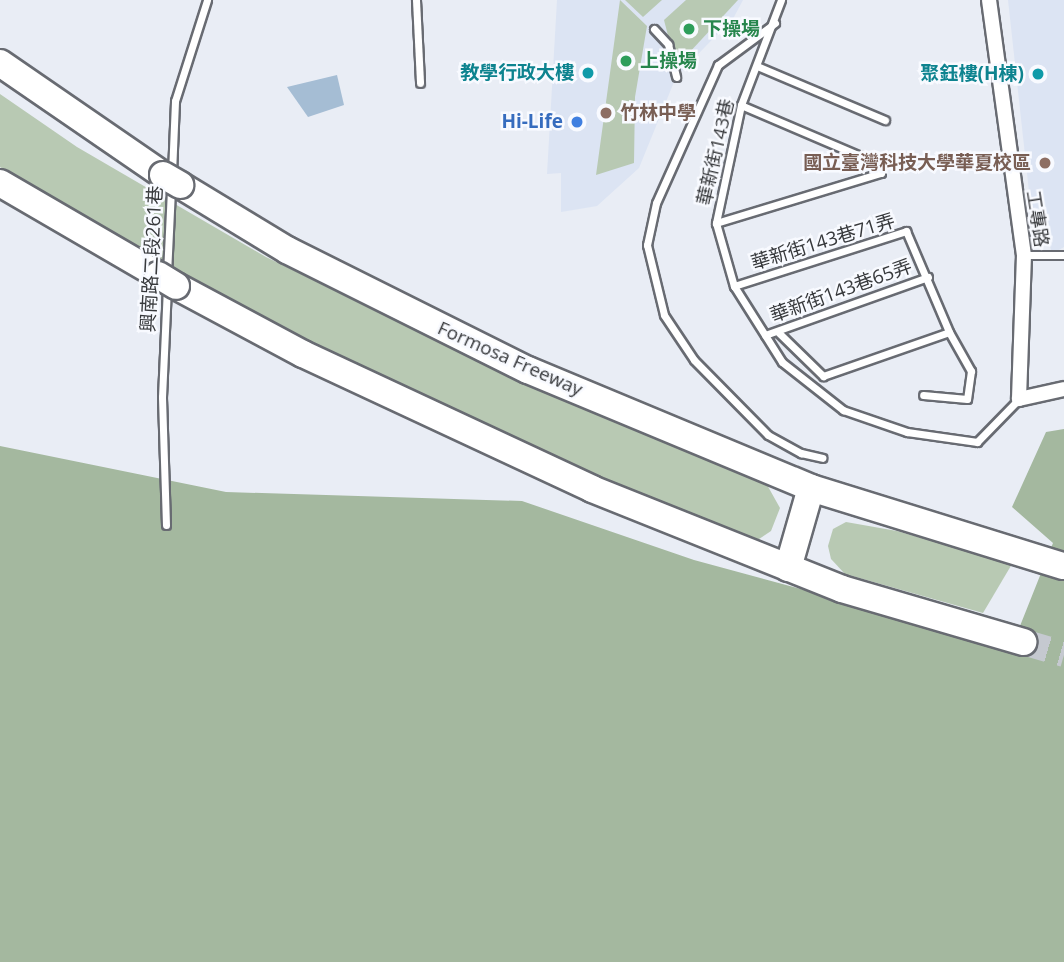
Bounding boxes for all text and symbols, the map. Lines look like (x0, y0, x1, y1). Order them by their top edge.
place label: 下操場 (703, 18, 760, 40)
marker: 下操場 (681, 21, 697, 37)
place label: 上操場 (640, 50, 697, 72)
marker: 上操場 (618, 53, 634, 69)
place label: 教學行政大樓 (460, 62, 574, 84)
place label: 聚鈺樓(H棟) (921, 63, 1024, 85)
marker: 教學行政大樓 (580, 65, 596, 81)
marker: 聚鈺樓(H棟) (1030, 66, 1046, 82)
street label: 華新街143巷 (693, 97, 739, 207)
place label: 竹林中學 (620, 102, 696, 124)
marker: 竹林中學 (598, 105, 614, 121)
place label: Hi-Life (501, 111, 563, 133)
marker: Hi-Life (569, 114, 585, 130)
place label: 國立臺灣科技大學華夏校區 (803, 152, 1031, 174)
marker: 國立臺灣科技大學華夏校區 (1037, 155, 1053, 171)
street label: 興南路二段261巷 (137, 185, 167, 333)
street label: 工專路 (1021, 189, 1053, 249)
street label: 華新街143巷71弄 (748, 209, 898, 275)
street label: 華新街143巷65弄 (767, 255, 915, 327)
street label: Formosa Freeway (434, 317, 586, 401)

